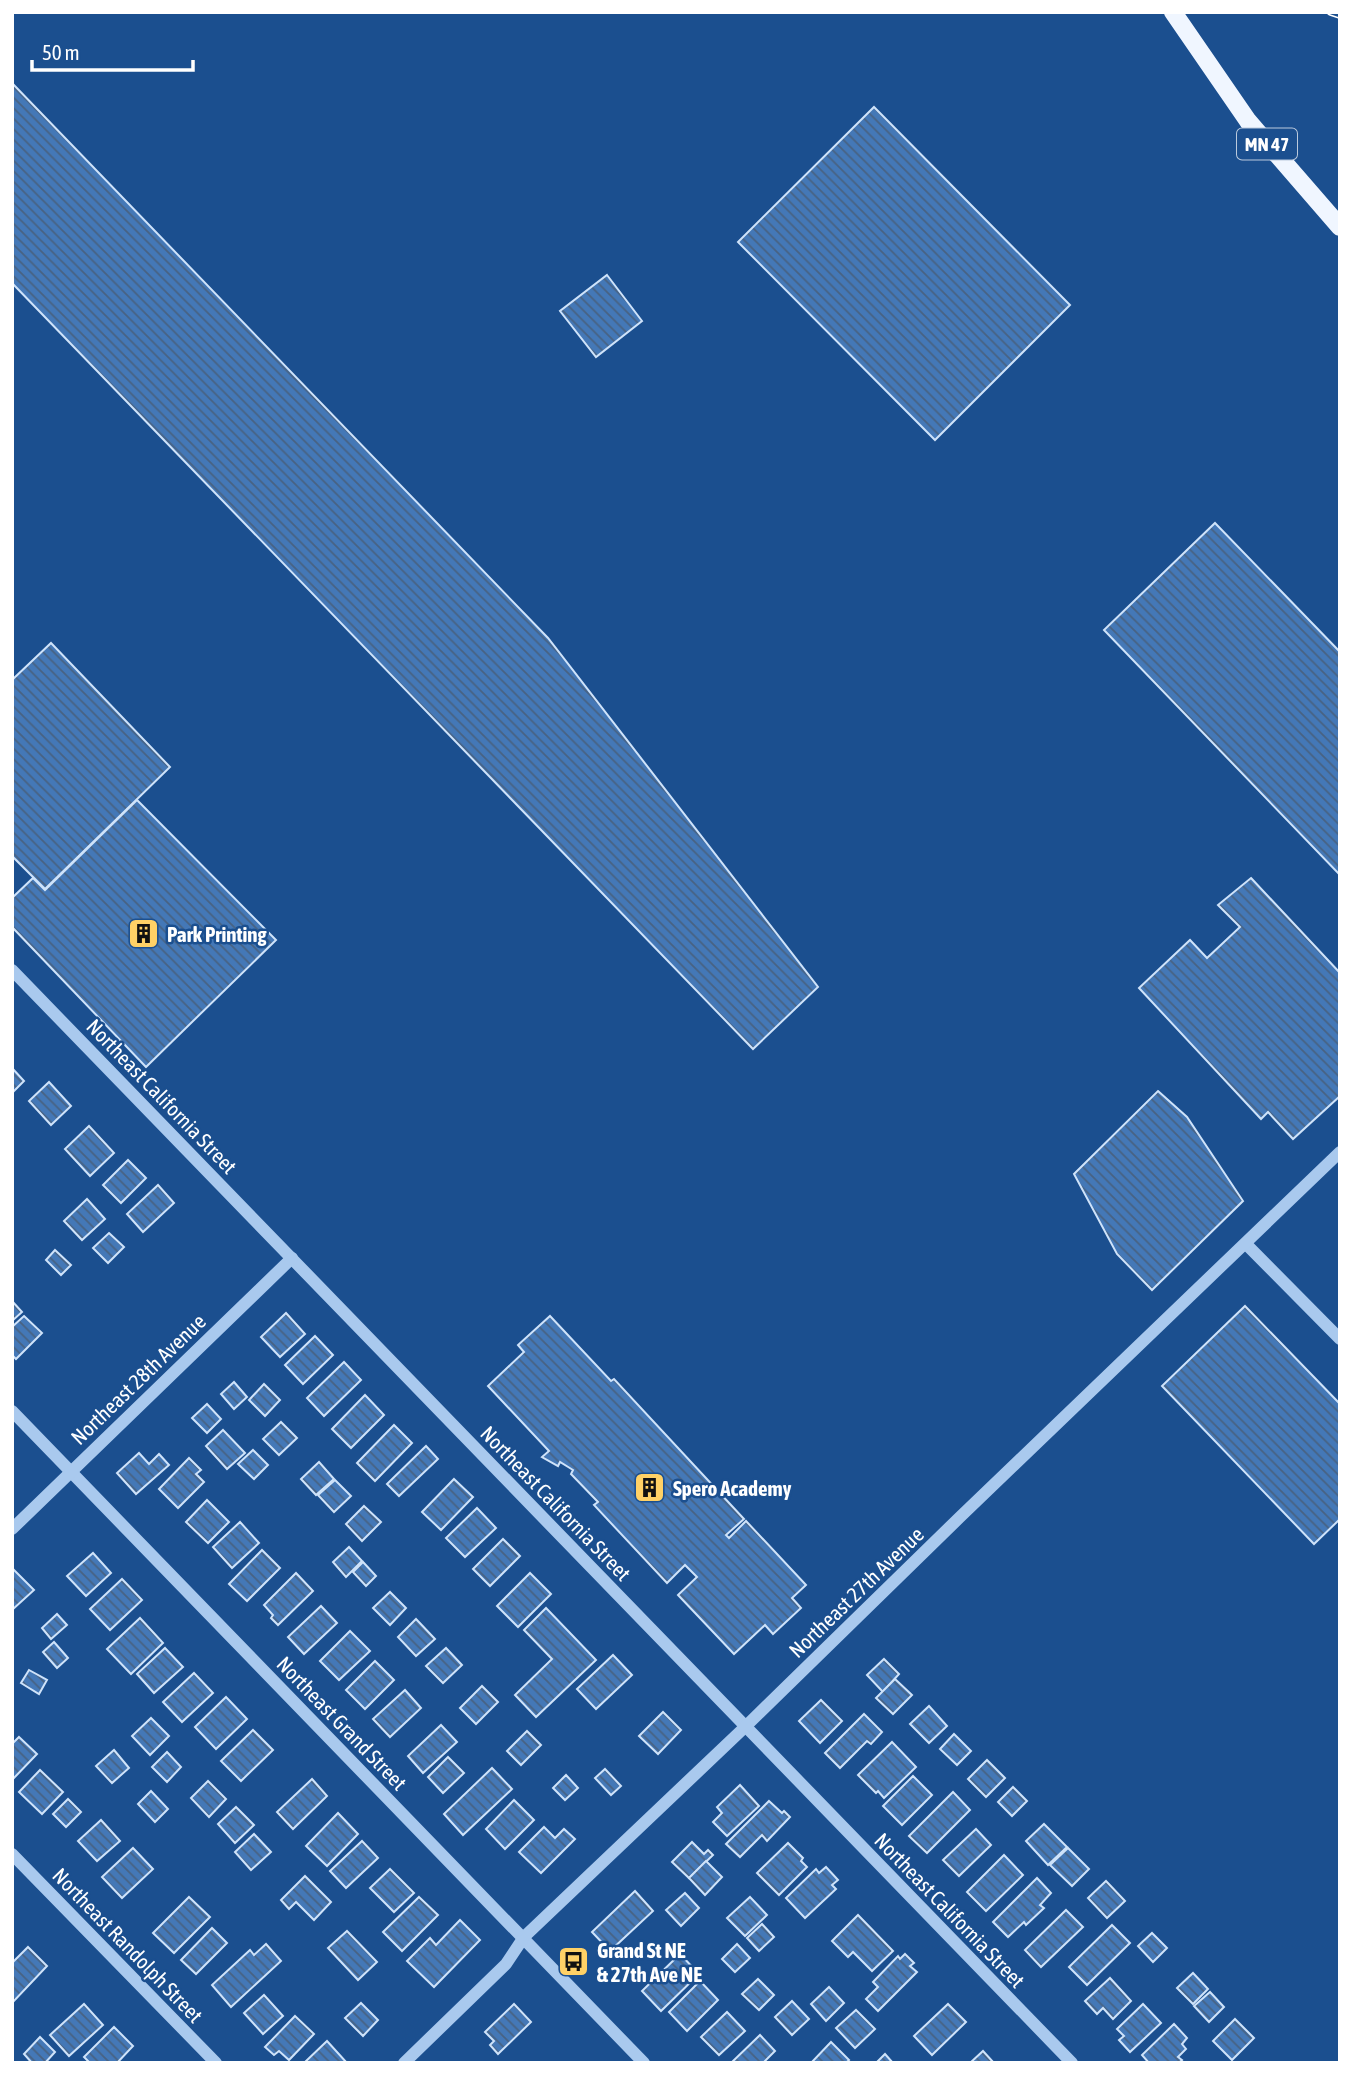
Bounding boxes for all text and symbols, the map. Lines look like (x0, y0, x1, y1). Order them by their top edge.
scale bar (32, 28, 192, 72)
text: 50 m (42, 40, 80, 64)
road number: MN 47 (1237, 128, 1297, 160)
building icon: Park Printing (127, 917, 161, 951)
place label: Park Printing (167, 922, 268, 946)
street label: Northeast California Street (82, 1014, 242, 1178)
street label: Northeast 28th Avenue (66, 1309, 210, 1449)
street label: Northeast California Street (476, 1421, 636, 1585)
building icon: Spero Academy (633, 1471, 667, 1505)
place label: Spero Academy (673, 1476, 792, 1500)
street label: Northeast 27th Avenue (784, 1522, 928, 1662)
street label: Northeast Grand Street (272, 1651, 412, 1795)
street label: Northeast California Street (870, 1828, 1030, 1992)
street label: Northeast Randolph Street (48, 1863, 208, 2027)
place label: Grand St NE & 27th Ave NE (597, 1938, 702, 1986)
bus stop icon: Grand St NE & 27th Ave NE (557, 1945, 591, 1979)

